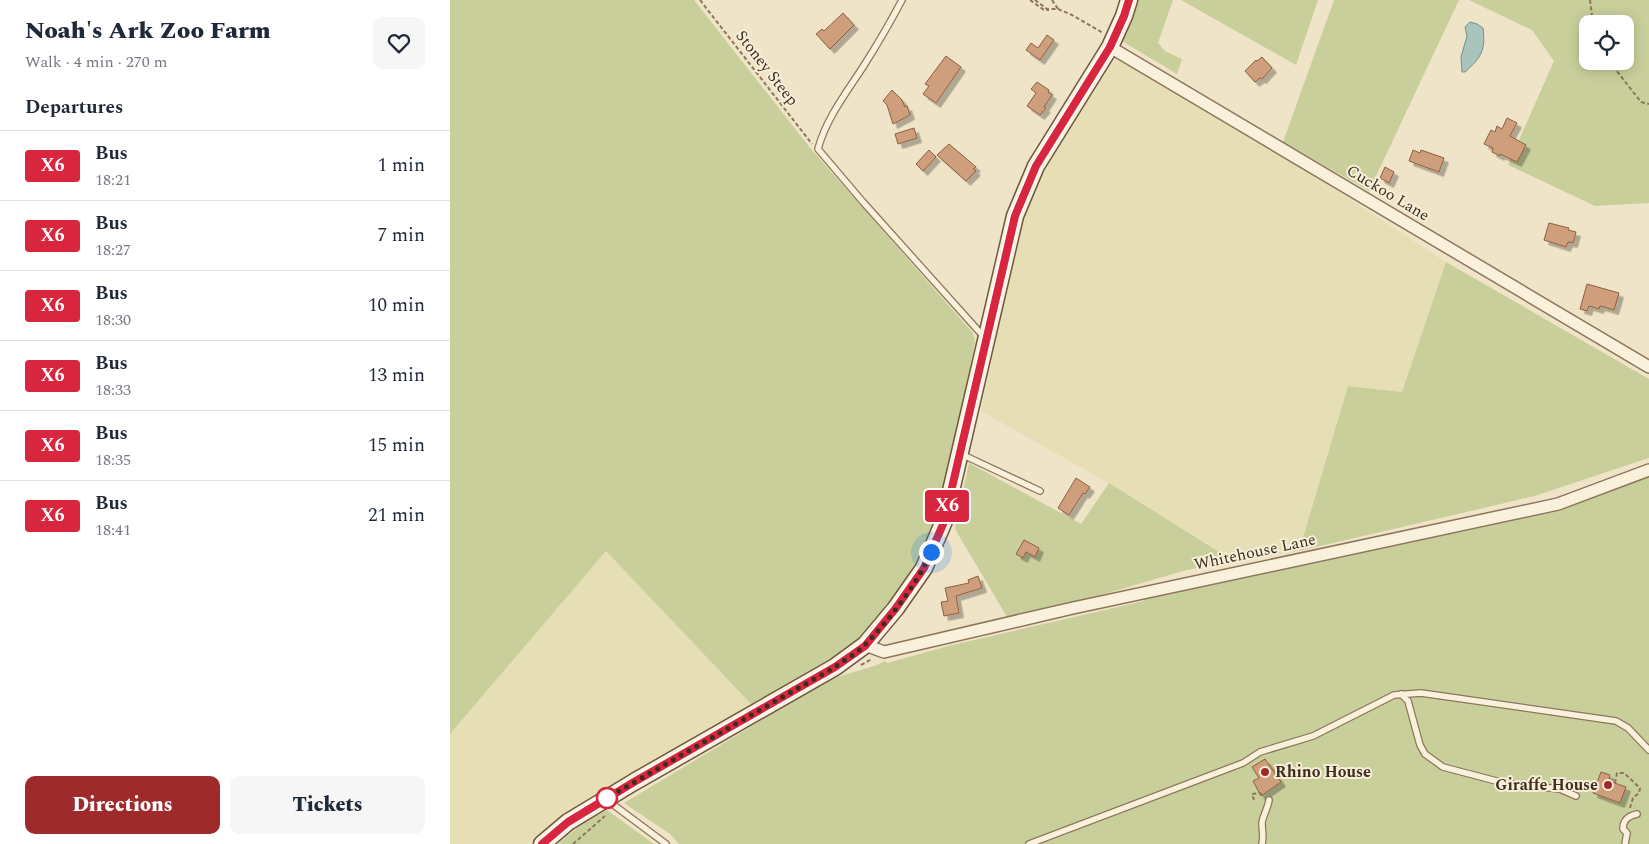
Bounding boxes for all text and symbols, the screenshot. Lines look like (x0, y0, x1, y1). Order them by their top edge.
text: Noah's Ark Zoo Farm (25, 13, 271, 49)
map controls (1579, 15, 1634, 70)
button: locate (1579, 15, 1634, 70)
button: heart (373, 17, 425, 69)
street label: Stoney Steep (730, 25, 804, 111)
text: Walk · 4 min · 270 m (25, 50, 168, 74)
text: Departures (25, 93, 123, 122)
text: Bus (95, 139, 128, 168)
text: 1 min (377, 151, 425, 180)
text: X6 (40, 152, 65, 179)
street label: Cuckoo Lane (1342, 159, 1434, 227)
text: 18:21 (95, 168, 131, 192)
text: Bus (95, 209, 128, 238)
text: 7 min (377, 221, 425, 250)
text: X6 (40, 222, 65, 249)
text: 18:27 (95, 238, 131, 262)
text: Bus (95, 279, 128, 308)
text: 10 min (368, 291, 425, 320)
text: X6 (40, 292, 65, 319)
text: 18:30 (95, 308, 131, 332)
text: Bus (95, 349, 128, 378)
text: 13 min (368, 361, 425, 390)
text: X6 (40, 362, 65, 389)
text: 18:33 (95, 378, 131, 402)
text: Bus (95, 419, 128, 448)
text: 15 min (368, 431, 425, 460)
text: X6 (40, 432, 65, 459)
text: 18:35 (95, 448, 131, 472)
text: Bus (95, 489, 128, 518)
line badge: X6 (924, 490, 970, 522)
text: X6 (935, 492, 959, 519)
text: 21 min (368, 501, 425, 530)
text: X6 (40, 502, 65, 529)
text: 18:41 (95, 518, 131, 542)
street label: Whitehouse Lane (1192, 527, 1318, 577)
your location (919, 540, 944, 565)
place label: Rhino House (1275, 760, 1371, 784)
marker: Rhino House (1259, 766, 1271, 778)
place label: Giraffe House (1495, 773, 1598, 797)
button: Directions (25, 776, 220, 834)
button: Tickets (230, 776, 425, 834)
marker: Giraffe House (1602, 779, 1614, 791)
unlabelled marker (596, 787, 618, 809)

